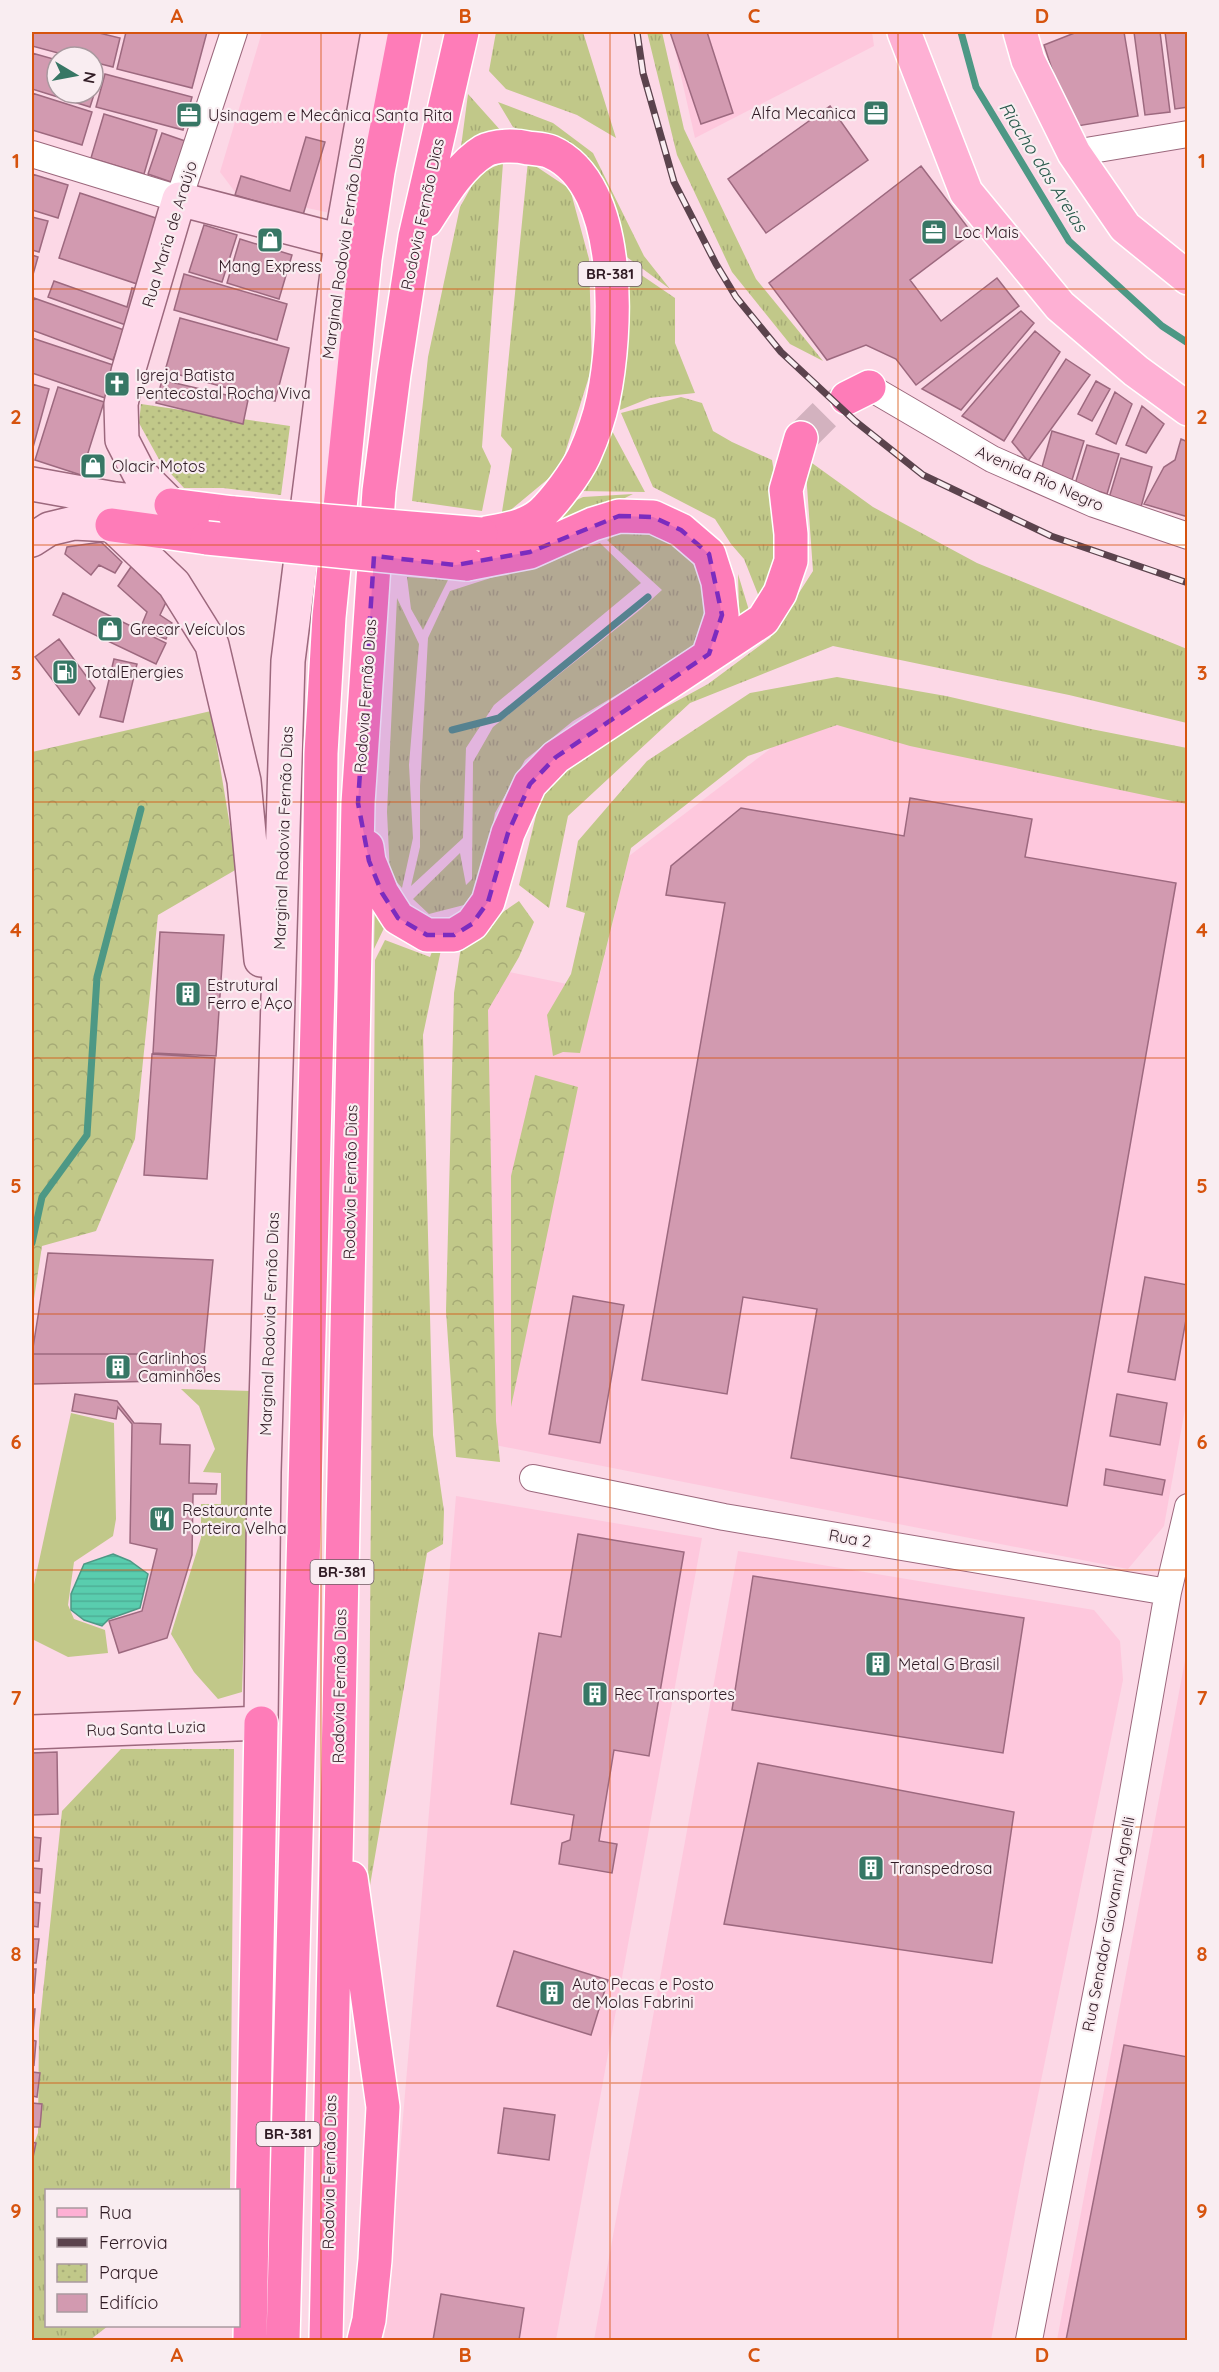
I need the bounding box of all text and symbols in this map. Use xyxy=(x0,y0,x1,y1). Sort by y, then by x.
text: A xyxy=(171,3,184,28)
text: B xyxy=(458,3,472,28)
text: C xyxy=(748,3,761,28)
text: D xyxy=(1035,3,1049,28)
north arrow xyxy=(45,45,105,105)
text: N xyxy=(79,70,101,85)
office icon: Alfa Mecanica xyxy=(861,98,891,128)
water label: Riacho das Areias xyxy=(994,98,1093,237)
office icon: Usinagem e Mecânica Santa Rita xyxy=(174,100,204,130)
place label: Alfa Mecanica xyxy=(751,103,856,123)
place label: Usinagem e Mecânica Santa Rita xyxy=(208,105,452,125)
street label: Marginal Rodovia Fernão Dias xyxy=(318,136,368,360)
street label: Rodovia Fernão Dias xyxy=(396,136,448,292)
text: 1 xyxy=(12,148,20,173)
text: 1 xyxy=(1198,148,1206,173)
street label: Rua Maria de Araújo xyxy=(137,158,201,310)
office icon: Loc Mais xyxy=(919,217,949,247)
place label: Loc Mais xyxy=(954,222,1019,242)
shop icon: Mang Express xyxy=(255,225,285,255)
place label: Mang Express xyxy=(219,256,321,276)
road number: BR-381 xyxy=(578,262,642,286)
place label: Igreja Batista Pentecostal Rocha Viva xyxy=(136,365,311,403)
church icon: Igreja Batista Pentecostal Rocha Viva xyxy=(102,369,132,399)
text: 2 xyxy=(10,404,22,429)
text: 2 xyxy=(1196,404,1208,429)
street label: Avenida Rio Negro xyxy=(973,441,1107,515)
shop icon: Olacir Motos xyxy=(78,451,108,481)
place label: Olacir Motos xyxy=(112,456,205,476)
shop icon: Grecar Veículos xyxy=(95,614,125,644)
street label: Rodovia Fernão Dias xyxy=(350,618,380,774)
place label: Grecar Veículos xyxy=(130,619,245,639)
fuel station icon: TotalEnergies xyxy=(50,657,80,687)
text: 3 xyxy=(11,660,21,685)
text: 3 xyxy=(1197,660,1207,685)
place label: TotalEnergies xyxy=(84,662,183,682)
street label: Marginal Rodovia Fernão Dias xyxy=(269,726,297,950)
text: 4 xyxy=(10,917,22,942)
text: 4 xyxy=(1196,917,1208,942)
place label: Estrutural Ferro e Aço xyxy=(207,975,293,1013)
building icon: Estrutural Ferro e Aço xyxy=(173,979,203,1009)
street label: Rodovia Fernão Dias xyxy=(339,1105,361,1259)
text: 5 xyxy=(10,1173,22,1198)
text: 5 xyxy=(1196,1173,1208,1198)
street label: Marginal Rodovia Fernão Dias xyxy=(255,1212,283,1436)
place label: Carlinhos Caminhões xyxy=(138,1348,221,1386)
building icon: Carlinhos Caminhões xyxy=(103,1352,133,1382)
text: 6 xyxy=(10,1429,22,1454)
text: 6 xyxy=(1196,1429,1208,1454)
place label: Restaurante Porteira Velha xyxy=(182,1500,287,1538)
restaurant icon: Restaurante Porteira Velha xyxy=(147,1504,177,1534)
street label: Rua 2 xyxy=(827,1524,873,1552)
road number: BR-381 xyxy=(310,1560,374,1584)
street label: Rodovia Fernão Dias xyxy=(328,1609,350,1763)
building icon: Metal G Brasil xyxy=(863,1649,893,1679)
place label: Metal G Brasil xyxy=(898,1654,1000,1674)
building icon: Rec Transportes xyxy=(580,1679,610,1709)
place label: Rec Transportes xyxy=(614,1684,735,1704)
text: 7 xyxy=(11,1685,22,1710)
text: 7 xyxy=(1197,1685,1208,1710)
street label: Rua Santa Luzia xyxy=(86,1716,206,1740)
street label: Rua Senador Giovanni Agnelli xyxy=(1077,1815,1139,2033)
building icon: Transpedrosa xyxy=(856,1853,886,1883)
place label: Transpedrosa xyxy=(890,1858,992,1878)
text: 8 xyxy=(11,1941,22,1966)
text: 8 xyxy=(1197,1941,1208,1966)
place label: Auto Pecas e Posto de Molas Fabrini xyxy=(572,1974,714,2012)
building icon: Auto Pecas e Posto de Molas Fabrini xyxy=(537,1978,567,2008)
street label: Rodovia Fernão Dias xyxy=(318,2095,340,2249)
road number: BR-381 xyxy=(256,2122,320,2146)
legend xyxy=(45,2189,240,2327)
text: 9 xyxy=(10,2198,22,2223)
text: 9 xyxy=(1196,2198,1208,2223)
text: Rua xyxy=(99,2201,132,2224)
text: Ferrovia xyxy=(99,2231,168,2254)
text: Parque xyxy=(99,2261,158,2284)
text: Edifício xyxy=(99,2291,158,2314)
text: A xyxy=(171,2342,184,2367)
text: B xyxy=(458,2342,472,2367)
text: C xyxy=(748,2342,761,2367)
text: D xyxy=(1035,2342,1049,2367)

